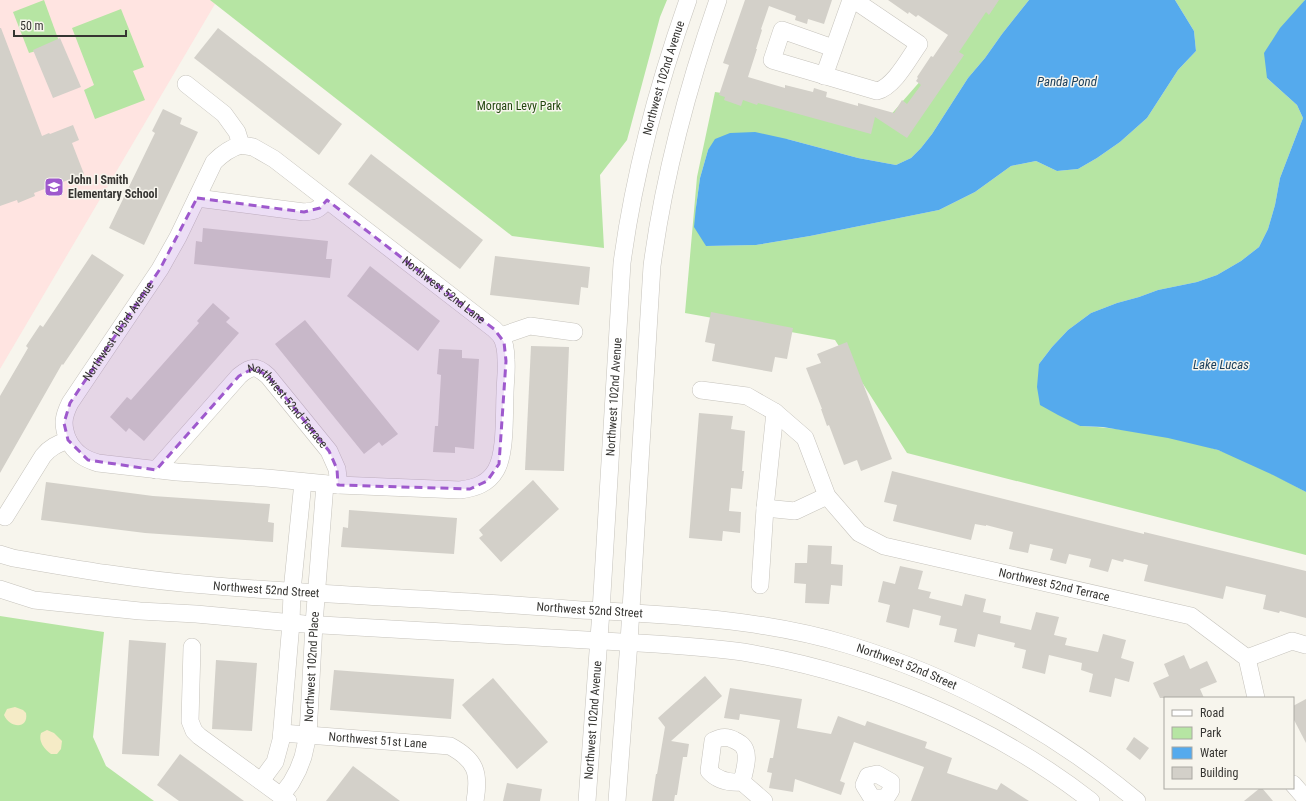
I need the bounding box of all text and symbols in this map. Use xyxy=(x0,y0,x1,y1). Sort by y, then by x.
scale bar xyxy=(14,12,126,38)
street label: Northwest 102nd Avenue xyxy=(640,18,687,137)
text: 50 m xyxy=(20,19,44,33)
water label: Panda Pond xyxy=(1037,74,1098,89)
park label: Morgan Levy Park xyxy=(477,99,562,113)
place label: John I Smith Elementary School xyxy=(68,173,158,201)
school or university icon: John I Smith Elementary School xyxy=(43,176,65,198)
street label: Northwest 52nd Lane xyxy=(399,254,488,327)
street label: Northwest 103rd Avenue xyxy=(80,279,157,384)
street label: Northwest 102nd Avenue xyxy=(603,337,625,457)
water label: Lake Lucas xyxy=(1193,357,1249,372)
street label: Northwest 52nd Terrace xyxy=(246,361,331,451)
street label: Northwest 52nd Terrace xyxy=(997,565,1111,604)
street label: Northwest 52nd Street xyxy=(213,579,320,600)
street label: Northwest 52nd Street xyxy=(536,599,644,621)
street label: Northwest 102nd Place xyxy=(302,611,322,722)
street label: Northwest 52nd Street xyxy=(855,641,960,693)
street label: Northwest 102nd Avenue xyxy=(582,660,604,780)
legend xyxy=(1164,697,1294,789)
text: Road xyxy=(1200,706,1224,720)
text: Park xyxy=(1200,726,1222,740)
street label: Northwest 51st Lane xyxy=(328,730,428,751)
text: Water xyxy=(1200,746,1228,760)
text: Building xyxy=(1200,766,1238,780)

